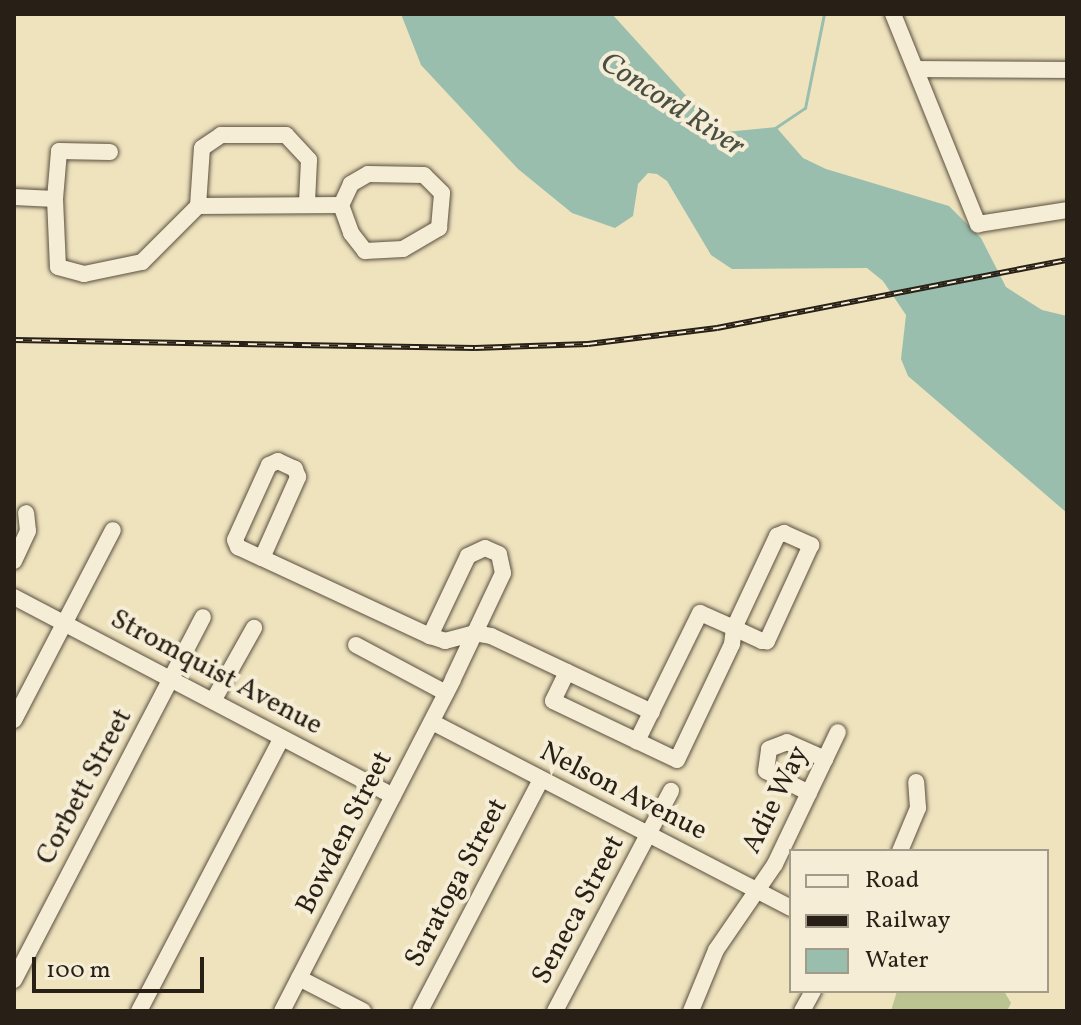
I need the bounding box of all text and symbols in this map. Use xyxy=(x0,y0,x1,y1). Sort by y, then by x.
water label: Concord River xyxy=(593,45,751,165)
street label: Stromquist Avenue xyxy=(104,603,328,743)
street label: Corbett Street xyxy=(30,703,140,871)
street label: Nelson Avenue xyxy=(534,735,712,849)
street label: Adie Way xyxy=(735,740,817,860)
street label: Bowden Street xyxy=(290,746,400,920)
street label: Saratoga Street xyxy=(398,793,516,973)
street label: Seneca Street xyxy=(526,830,632,990)
legend xyxy=(789,849,1049,993)
text: Road xyxy=(865,864,919,898)
text: Railway xyxy=(865,904,951,938)
scale bar xyxy=(36,941,208,991)
text: Water xyxy=(865,944,929,978)
text: 100 m xyxy=(46,954,111,988)

